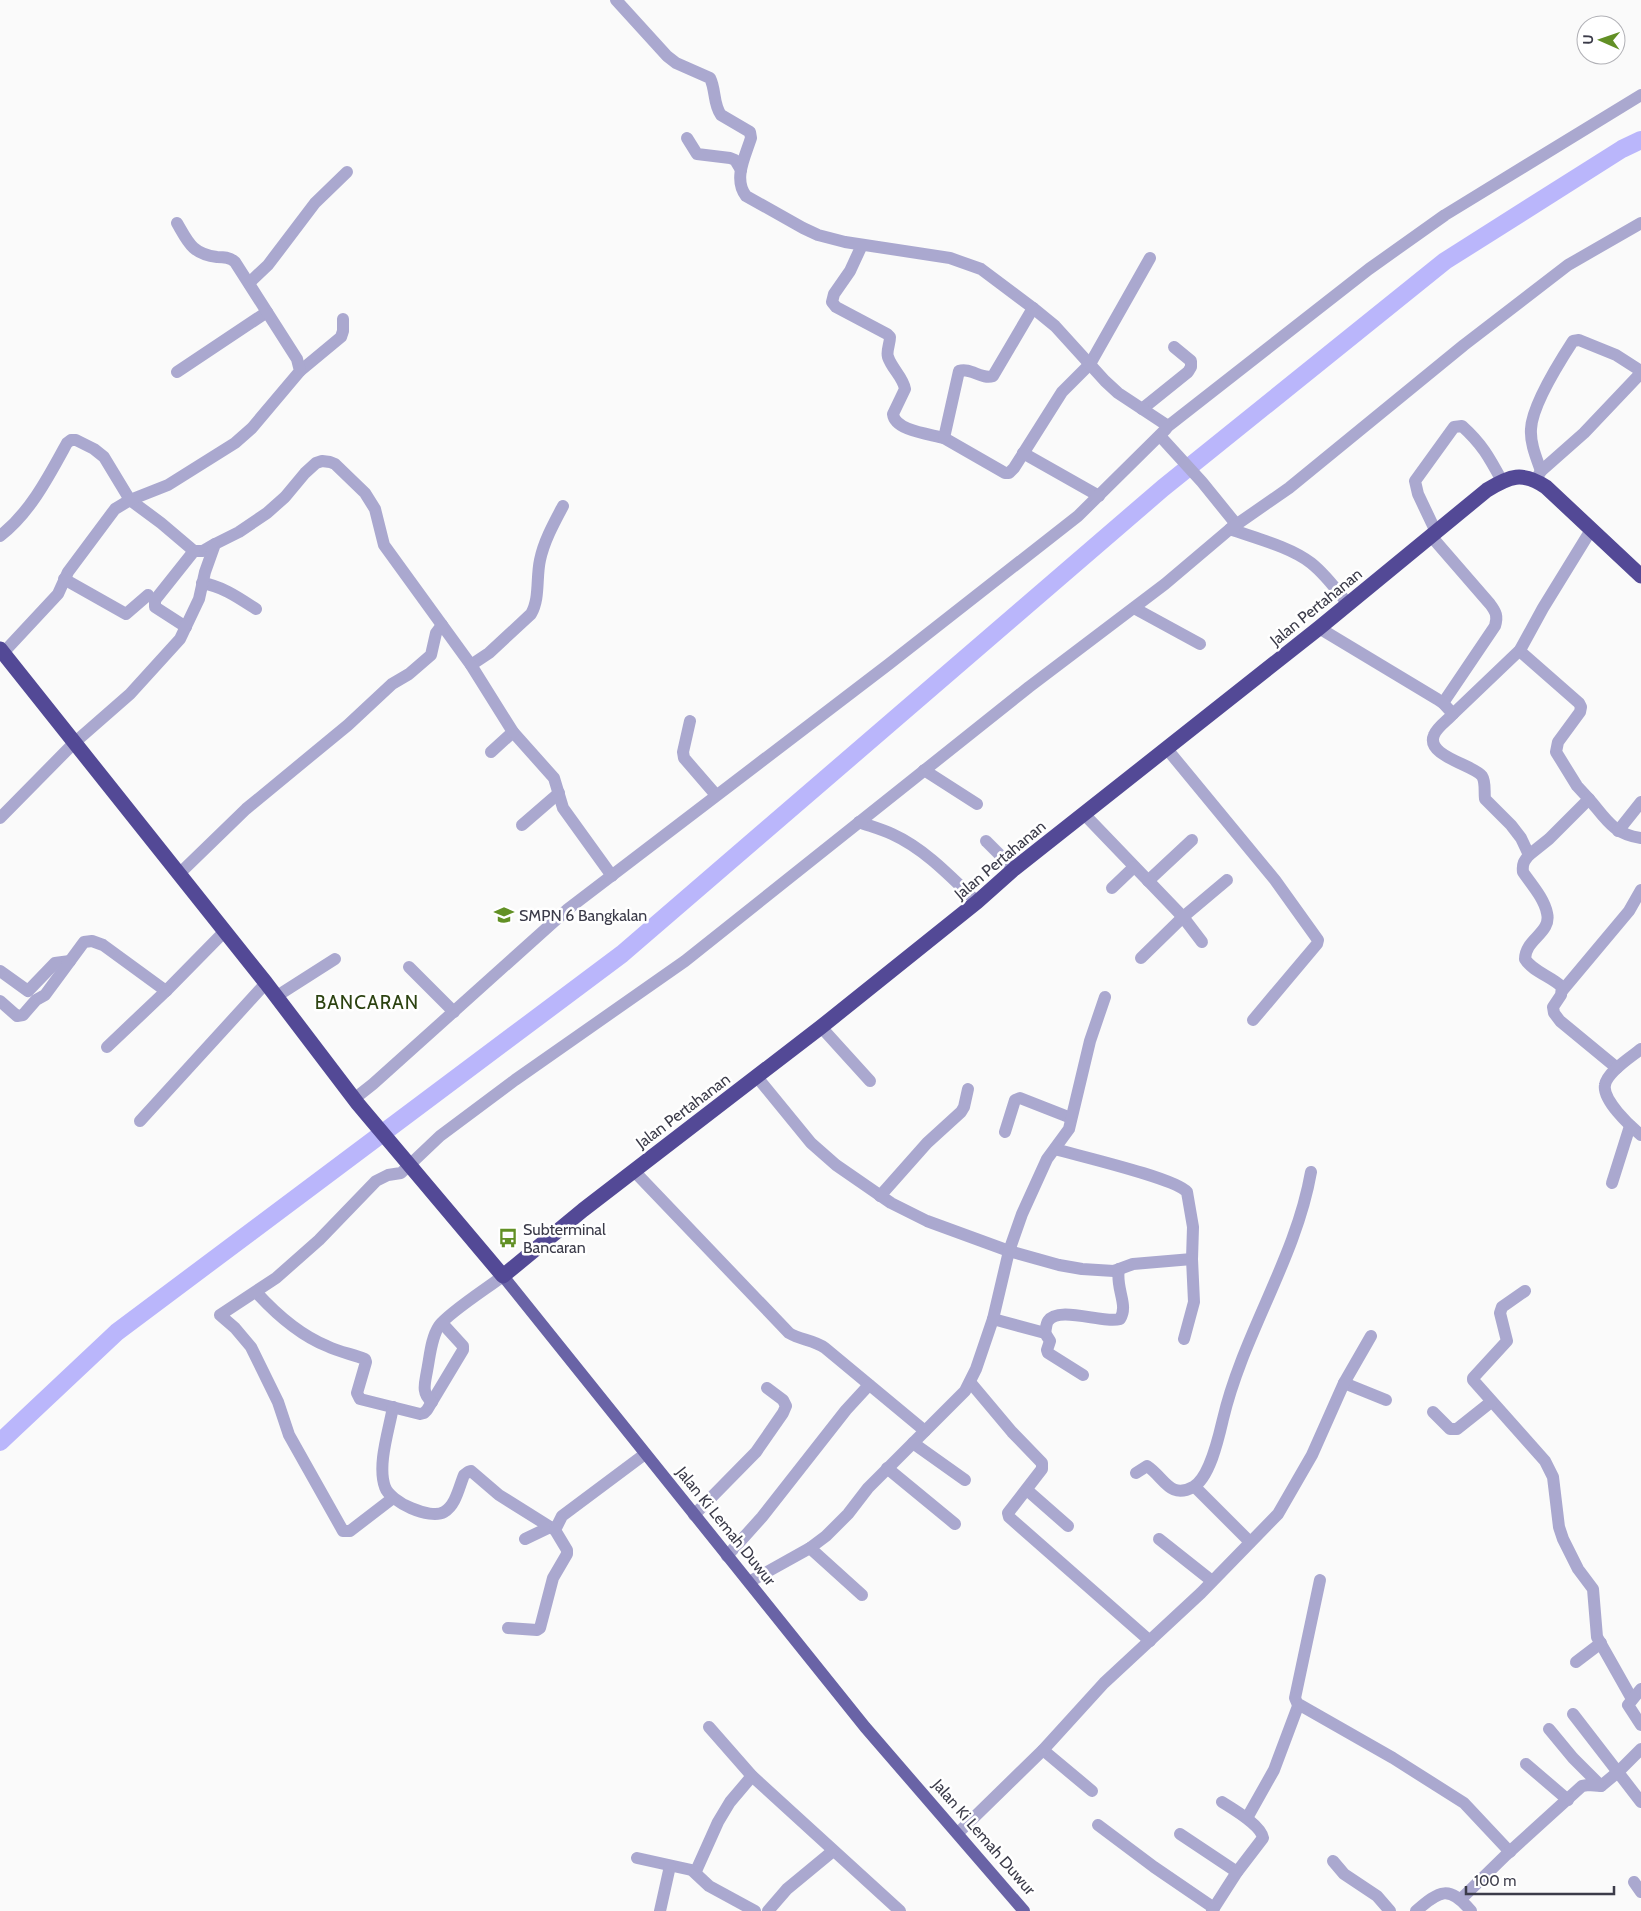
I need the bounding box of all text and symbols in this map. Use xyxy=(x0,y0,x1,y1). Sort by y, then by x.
north arrow xyxy=(1576,15,1626,65)
text: U xyxy=(1579,34,1597,45)
street label: Jalan Pertahanan xyxy=(1265,564,1366,651)
street label: Jalan Pertahanan xyxy=(950,816,1049,904)
school or university icon: SMPN 6 Bangkalan xyxy=(493,904,515,926)
place label: SMPN 6 Bangkalan xyxy=(519,906,647,925)
district label: BANCARAN xyxy=(315,991,419,1014)
street label: Jalan Pertahanan xyxy=(631,1069,734,1153)
place label: Subterminal Bancaran xyxy=(523,1220,606,1257)
bus stop icon: Subterminal Bancaran xyxy=(497,1227,519,1249)
street label: Jalan Ki Lemah Duwur xyxy=(672,1462,780,1590)
street label: Jalan Ki Lemah Duwur xyxy=(928,1775,1040,1899)
scale bar xyxy=(1466,1864,1614,1896)
text: 100 m xyxy=(1474,1872,1516,1890)

